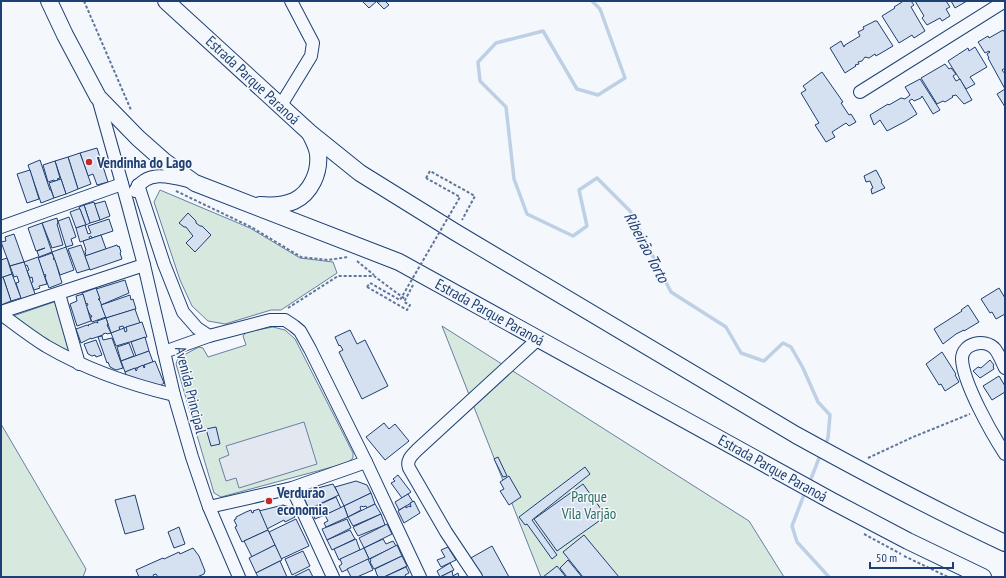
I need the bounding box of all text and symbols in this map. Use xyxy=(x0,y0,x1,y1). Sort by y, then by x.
street label: Estrada Parque Paranoá xyxy=(202,32,304,128)
place label: Vendinha do Lago xyxy=(96,153,192,172)
marker: Vendinha do Lago xyxy=(84,157,94,167)
water label: Ribeirão Torto xyxy=(620,208,674,287)
street label: Estrada Parque Paranoá xyxy=(432,274,548,350)
street label: Avenida Principal xyxy=(171,344,211,436)
street label: Estrada Parque Paranoá xyxy=(715,430,831,506)
place label: Verdurão economia xyxy=(276,483,328,519)
park label: Parque Vila Varjão xyxy=(561,487,616,523)
marker: Verdurão economia xyxy=(264,496,274,506)
scale bar xyxy=(870,544,953,570)
text: 50 m xyxy=(876,550,897,565)

